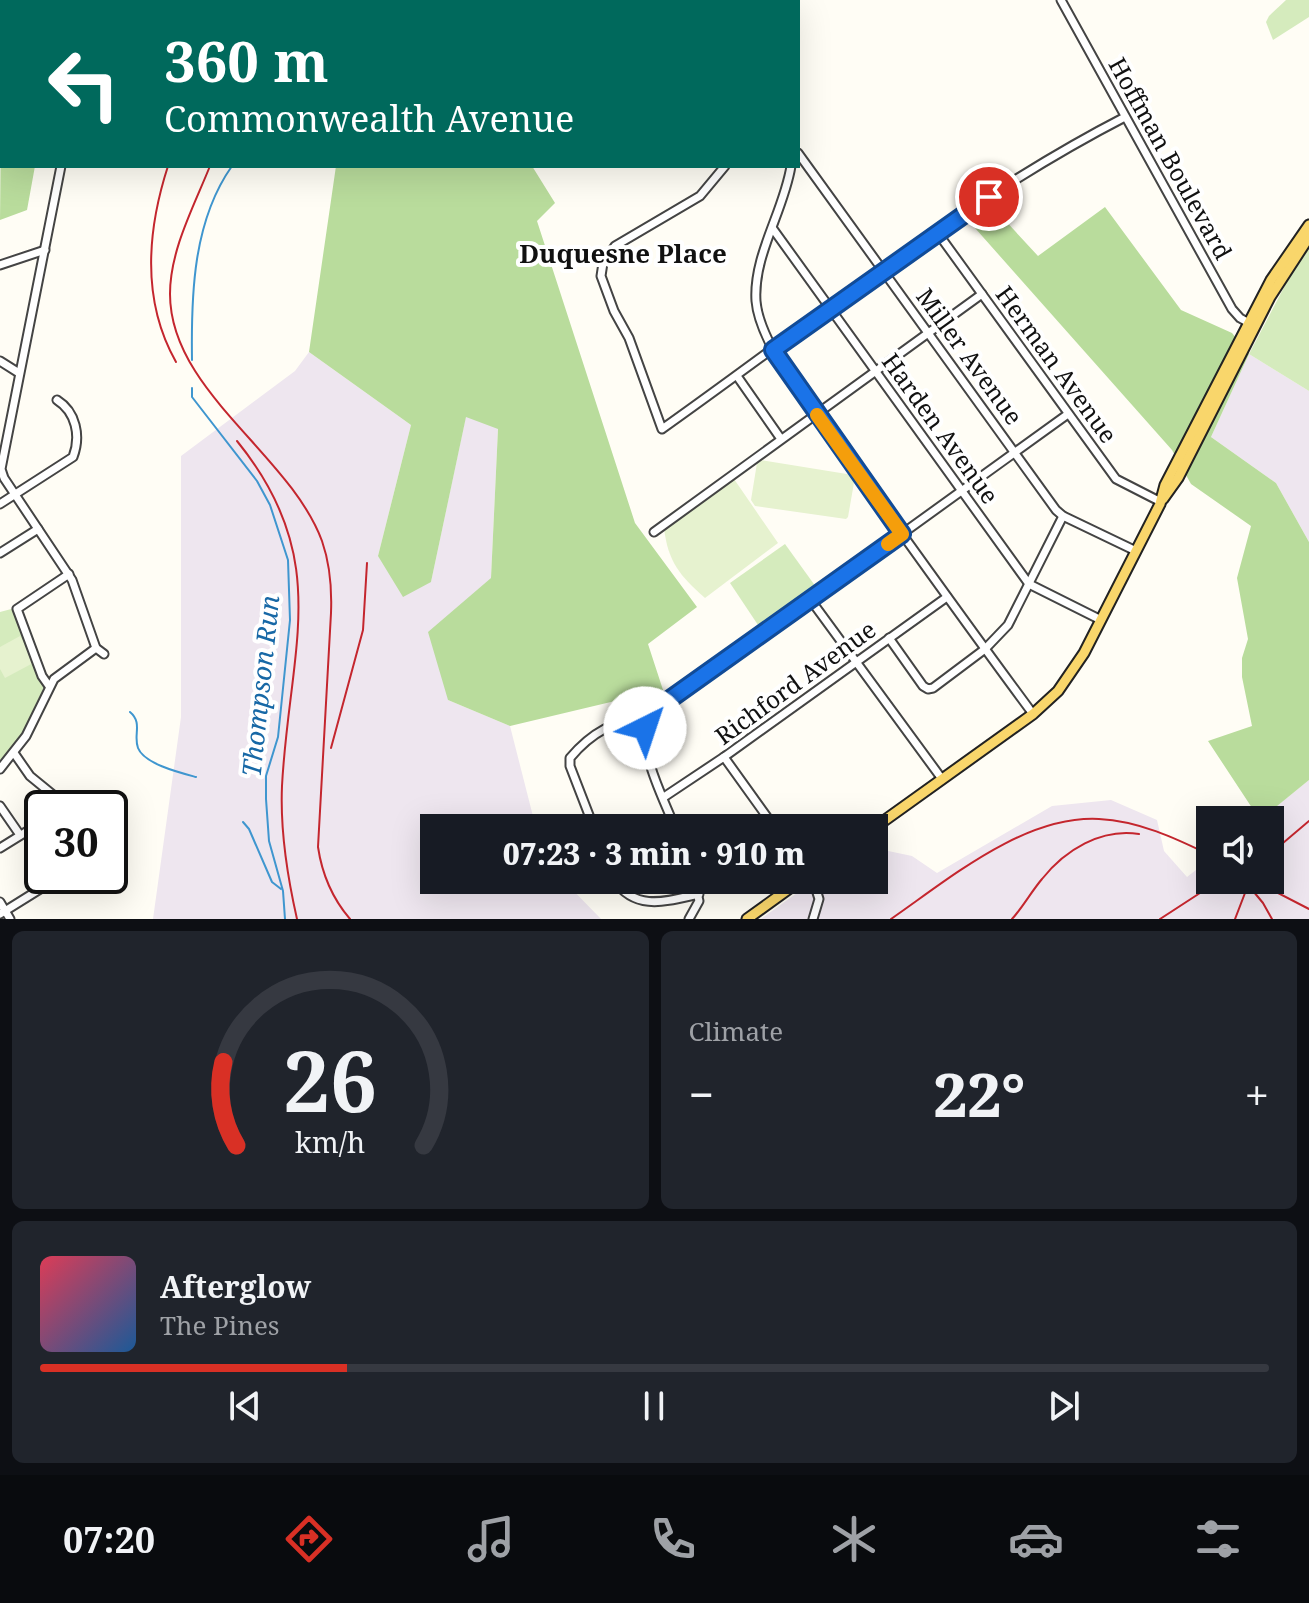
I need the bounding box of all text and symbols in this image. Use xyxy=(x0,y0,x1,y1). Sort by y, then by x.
text: 360 m xyxy=(164,22,329,98)
icon: left xyxy=(32,32,136,136)
street label: Hoffman Boulevard xyxy=(1102,51,1240,265)
text: Commonwealth Avenue xyxy=(164,94,574,143)
pin xyxy=(955,163,1023,231)
icon: arrive xyxy=(967,175,1011,219)
district label: Duquesne Place xyxy=(519,235,727,271)
street label: Herman Avenue xyxy=(989,279,1125,449)
street label: Miller Avenue xyxy=(909,281,1031,431)
street label: Harden Avenue xyxy=(875,346,1007,510)
water label: Thompson Run xyxy=(233,593,287,779)
street label: Richford Avenue xyxy=(708,612,882,752)
position arrow xyxy=(603,686,687,770)
speed limit sign: 30 xyxy=(24,790,128,894)
map controls xyxy=(1196,806,1284,894)
button: sound xyxy=(1196,806,1284,894)
text: 07:23 · 3 min · 910 m xyxy=(503,833,805,874)
text: Climate xyxy=(689,1013,783,1049)
text: 26 xyxy=(283,1023,377,1136)
text: 22° xyxy=(933,1053,1025,1135)
text: − xyxy=(689,1064,714,1124)
text: + xyxy=(1244,1064,1269,1124)
text: km/h xyxy=(295,1122,365,1161)
text: Afterglow xyxy=(160,1266,311,1307)
text: The Pines xyxy=(160,1307,280,1343)
icon: previous xyxy=(223,1384,267,1428)
icon: pause xyxy=(632,1384,676,1428)
icon: next xyxy=(1042,1384,1086,1428)
icon: directions xyxy=(281,1511,337,1567)
icon: music xyxy=(463,1511,519,1567)
icon: phone xyxy=(645,1511,701,1567)
icon: climate xyxy=(826,1511,882,1567)
icon: car xyxy=(1008,1511,1064,1567)
icon: filters xyxy=(1190,1511,1246,1567)
text: 07:20 xyxy=(63,1515,155,1564)

